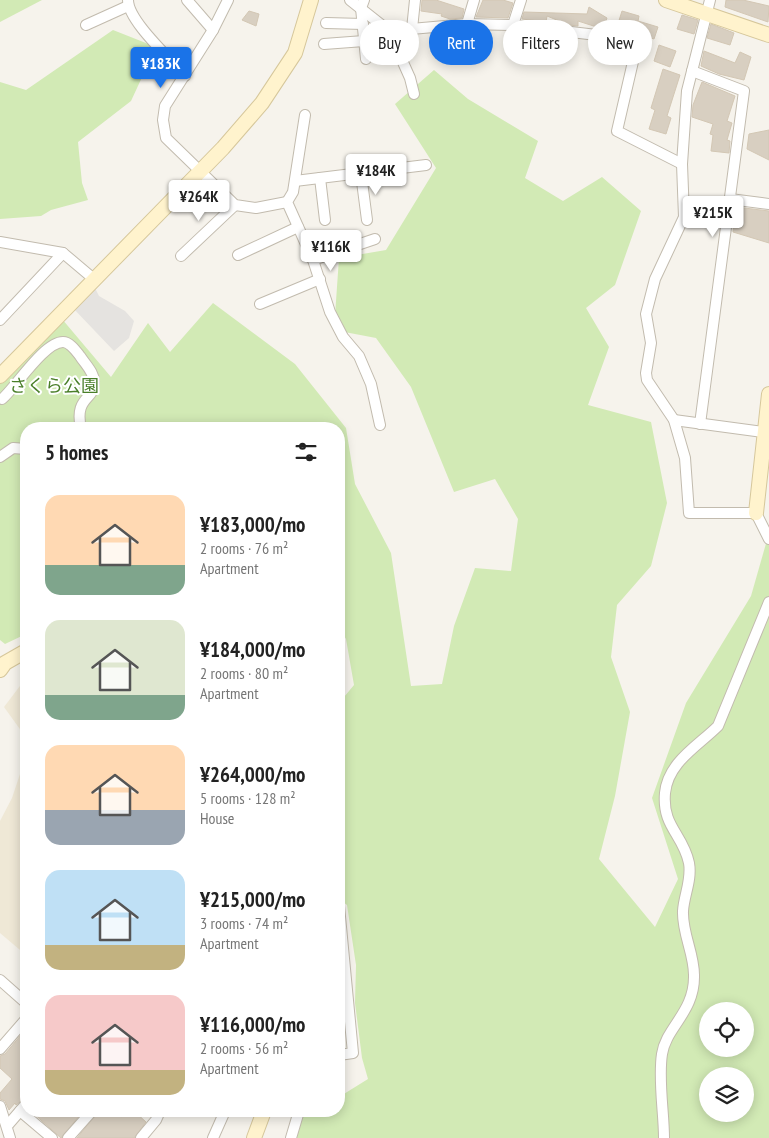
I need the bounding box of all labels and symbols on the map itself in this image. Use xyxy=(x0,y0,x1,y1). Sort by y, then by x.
pin: ¥183K xyxy=(126,46,196,89)
pin: ¥184K xyxy=(341,154,411,196)
pin: ¥264K xyxy=(164,180,234,222)
pin: ¥215K xyxy=(678,196,748,238)
pin: ¥116K xyxy=(296,230,366,272)
park label: さくら公園 xyxy=(9,374,99,397)

